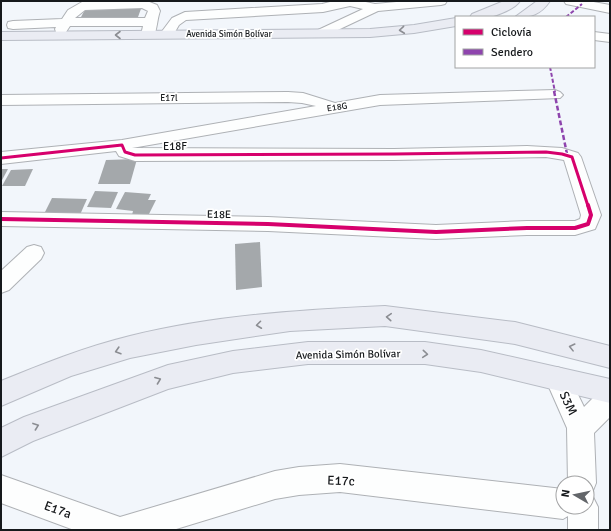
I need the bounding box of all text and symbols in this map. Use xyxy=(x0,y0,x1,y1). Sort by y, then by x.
legend xyxy=(455,16,595,68)
text: Ciclovía xyxy=(491,25,532,40)
one-way arrow xyxy=(399,26,405,35)
street label: Avenida Simón Bolívar xyxy=(186,29,273,40)
one-way arrow xyxy=(115,31,121,39)
text: Sendero xyxy=(491,45,533,60)
street label: E17l xyxy=(160,93,178,104)
street label: E18G xyxy=(326,100,348,115)
street label: E18F xyxy=(163,140,187,153)
street label: E18E xyxy=(207,208,231,221)
one-way arrow xyxy=(386,313,392,322)
one-way arrow xyxy=(256,320,263,329)
one-way arrow xyxy=(569,344,576,352)
one-way arrow xyxy=(115,346,122,355)
street label: Avenida Simón Bolívar xyxy=(296,347,400,362)
one-way arrow xyxy=(422,349,428,358)
one-way arrow xyxy=(154,377,161,385)
street label: S3M xyxy=(556,389,581,418)
one-way arrow xyxy=(33,423,40,431)
street label: E17c xyxy=(327,473,355,489)
north arrow xyxy=(555,475,595,515)
text: N xyxy=(559,489,573,498)
street label: E17a xyxy=(42,498,74,522)

